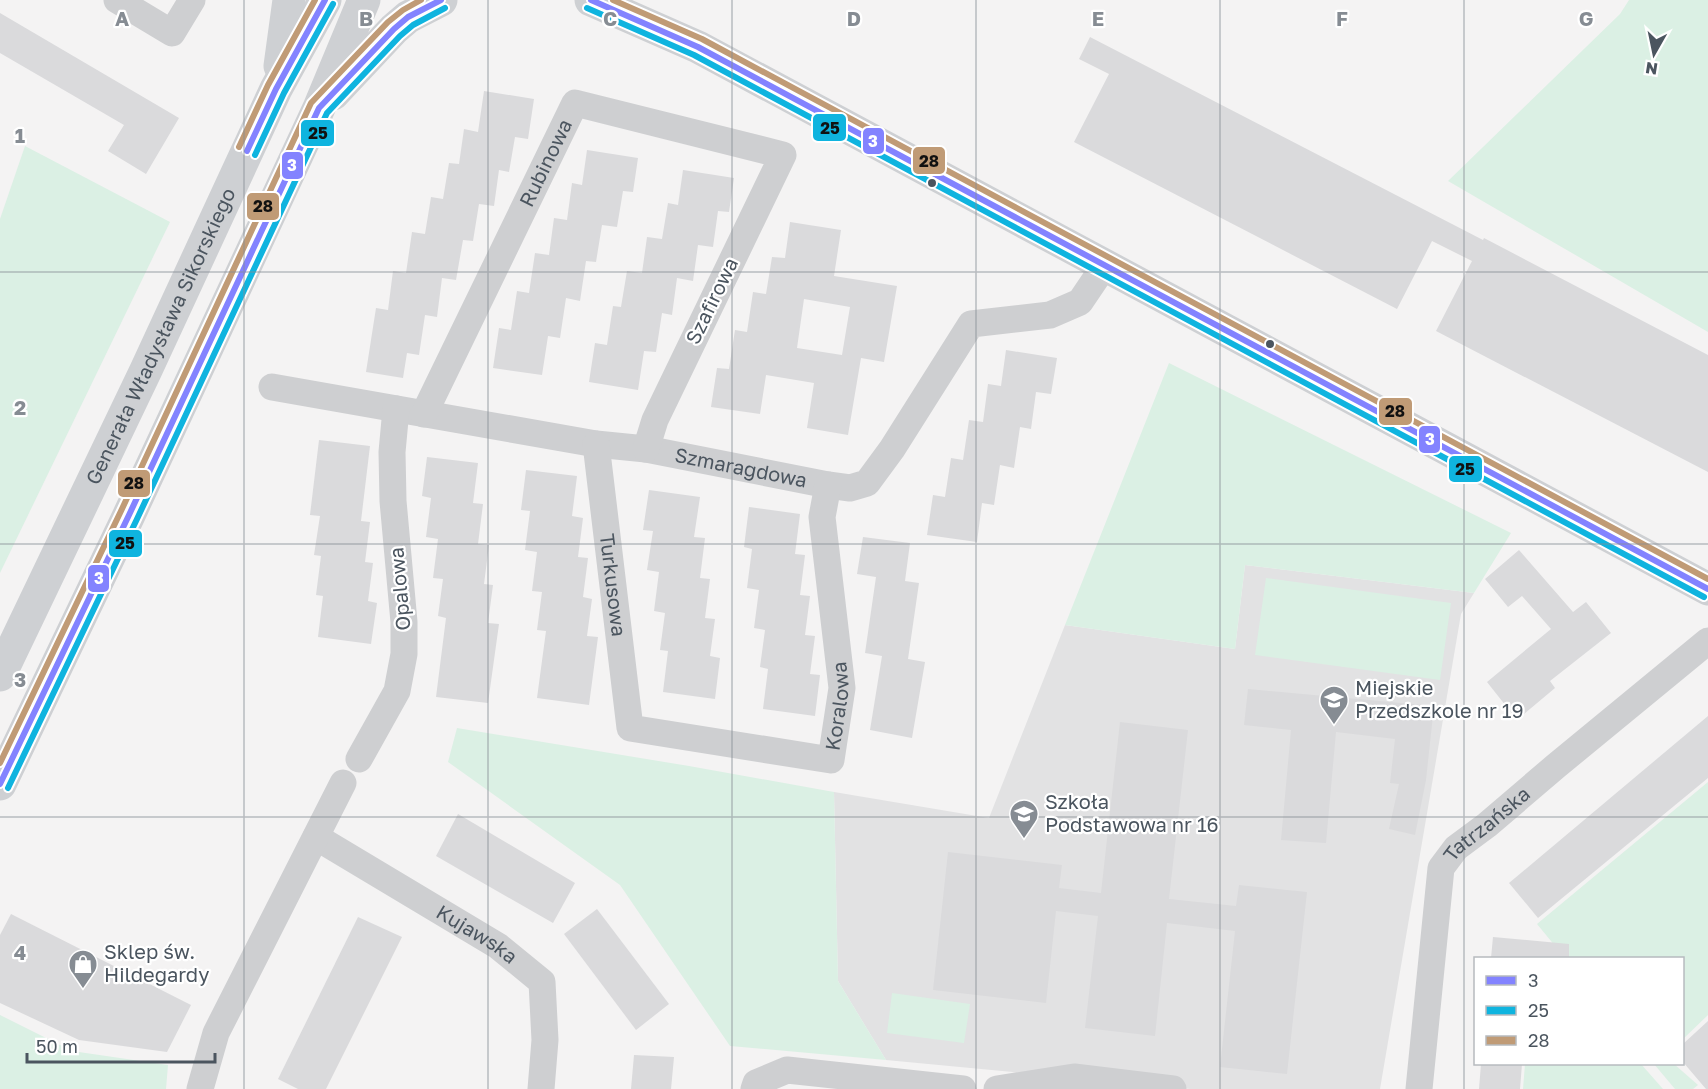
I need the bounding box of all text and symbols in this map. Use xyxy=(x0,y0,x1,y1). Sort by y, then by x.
text: A xyxy=(115,6,129,30)
text: B xyxy=(359,6,373,30)
text: C xyxy=(603,6,617,30)
text: D xyxy=(847,6,861,30)
text: E xyxy=(1092,6,1104,30)
text: F xyxy=(1336,6,1348,30)
text: G xyxy=(1579,6,1593,30)
north arrow xyxy=(1624,24,1684,84)
text: N xyxy=(1644,58,1659,80)
line badge: 25 xyxy=(812,113,847,142)
street label: Rubinowa xyxy=(514,115,576,210)
text: 25 xyxy=(820,118,840,138)
line badge: 25 xyxy=(300,119,335,147)
text: 1 xyxy=(15,123,25,147)
text: 25 xyxy=(308,123,328,143)
line badge: 3 xyxy=(862,127,885,155)
text: 3 xyxy=(868,131,878,151)
line badge: 28 xyxy=(912,146,946,175)
line badge: 3 xyxy=(281,151,304,180)
text: 28 xyxy=(919,151,939,171)
text: 3 xyxy=(287,155,297,175)
unlabelled marker xyxy=(926,177,938,189)
street label: Generała Władysława Sikorskiego xyxy=(80,184,240,488)
line badge: 28 xyxy=(246,192,280,221)
text: 28 xyxy=(253,196,273,216)
street label: Szafirowa xyxy=(680,253,742,348)
unlabelled marker xyxy=(1264,338,1276,350)
text: 2 xyxy=(14,395,26,419)
line badge: 28 xyxy=(1378,397,1413,426)
text: 28 xyxy=(1385,401,1405,421)
line badge: 3 xyxy=(1418,425,1441,454)
text: 3 xyxy=(1425,429,1435,449)
street label: Szmaragdowa xyxy=(673,442,809,492)
line badge: 25 xyxy=(1448,455,1483,483)
text: 25 xyxy=(1455,459,1475,479)
line badge: 28 xyxy=(117,469,151,498)
text: 28 xyxy=(124,473,144,493)
line badge: 25 xyxy=(108,529,143,558)
street label: Turkusowa xyxy=(596,532,632,638)
text: 25 xyxy=(115,533,135,553)
street label: Opalowa xyxy=(383,546,415,632)
line badge: 3 xyxy=(87,564,110,593)
text: 3 xyxy=(94,568,104,588)
street label: Koralowa xyxy=(820,661,853,752)
text: 3 xyxy=(14,667,26,691)
place label: Miejskie Przedszkole nr 19 xyxy=(1355,675,1524,722)
school or university icon: Miejskie Przedszkole nr 19 xyxy=(1318,684,1350,726)
street label: Tatrzańska xyxy=(1438,781,1534,865)
place label: Szkoła Podstawowa nr 16 xyxy=(1045,789,1219,836)
school or university icon: Szkoła Podstawowa nr 16 xyxy=(1008,798,1040,840)
street label: Kujawska xyxy=(432,899,523,968)
place label: Sklep św. Hildegardy xyxy=(104,939,209,986)
text: 4 xyxy=(14,940,26,964)
shop icon: Sklep św. Hildegardy xyxy=(67,948,99,990)
legend xyxy=(1474,957,1684,1065)
text: 3 xyxy=(1528,969,1539,991)
text: 25 xyxy=(1528,999,1549,1021)
scale bar xyxy=(27,1026,214,1064)
text: 28 xyxy=(1528,1029,1549,1051)
text: 50 m xyxy=(36,1035,78,1057)

